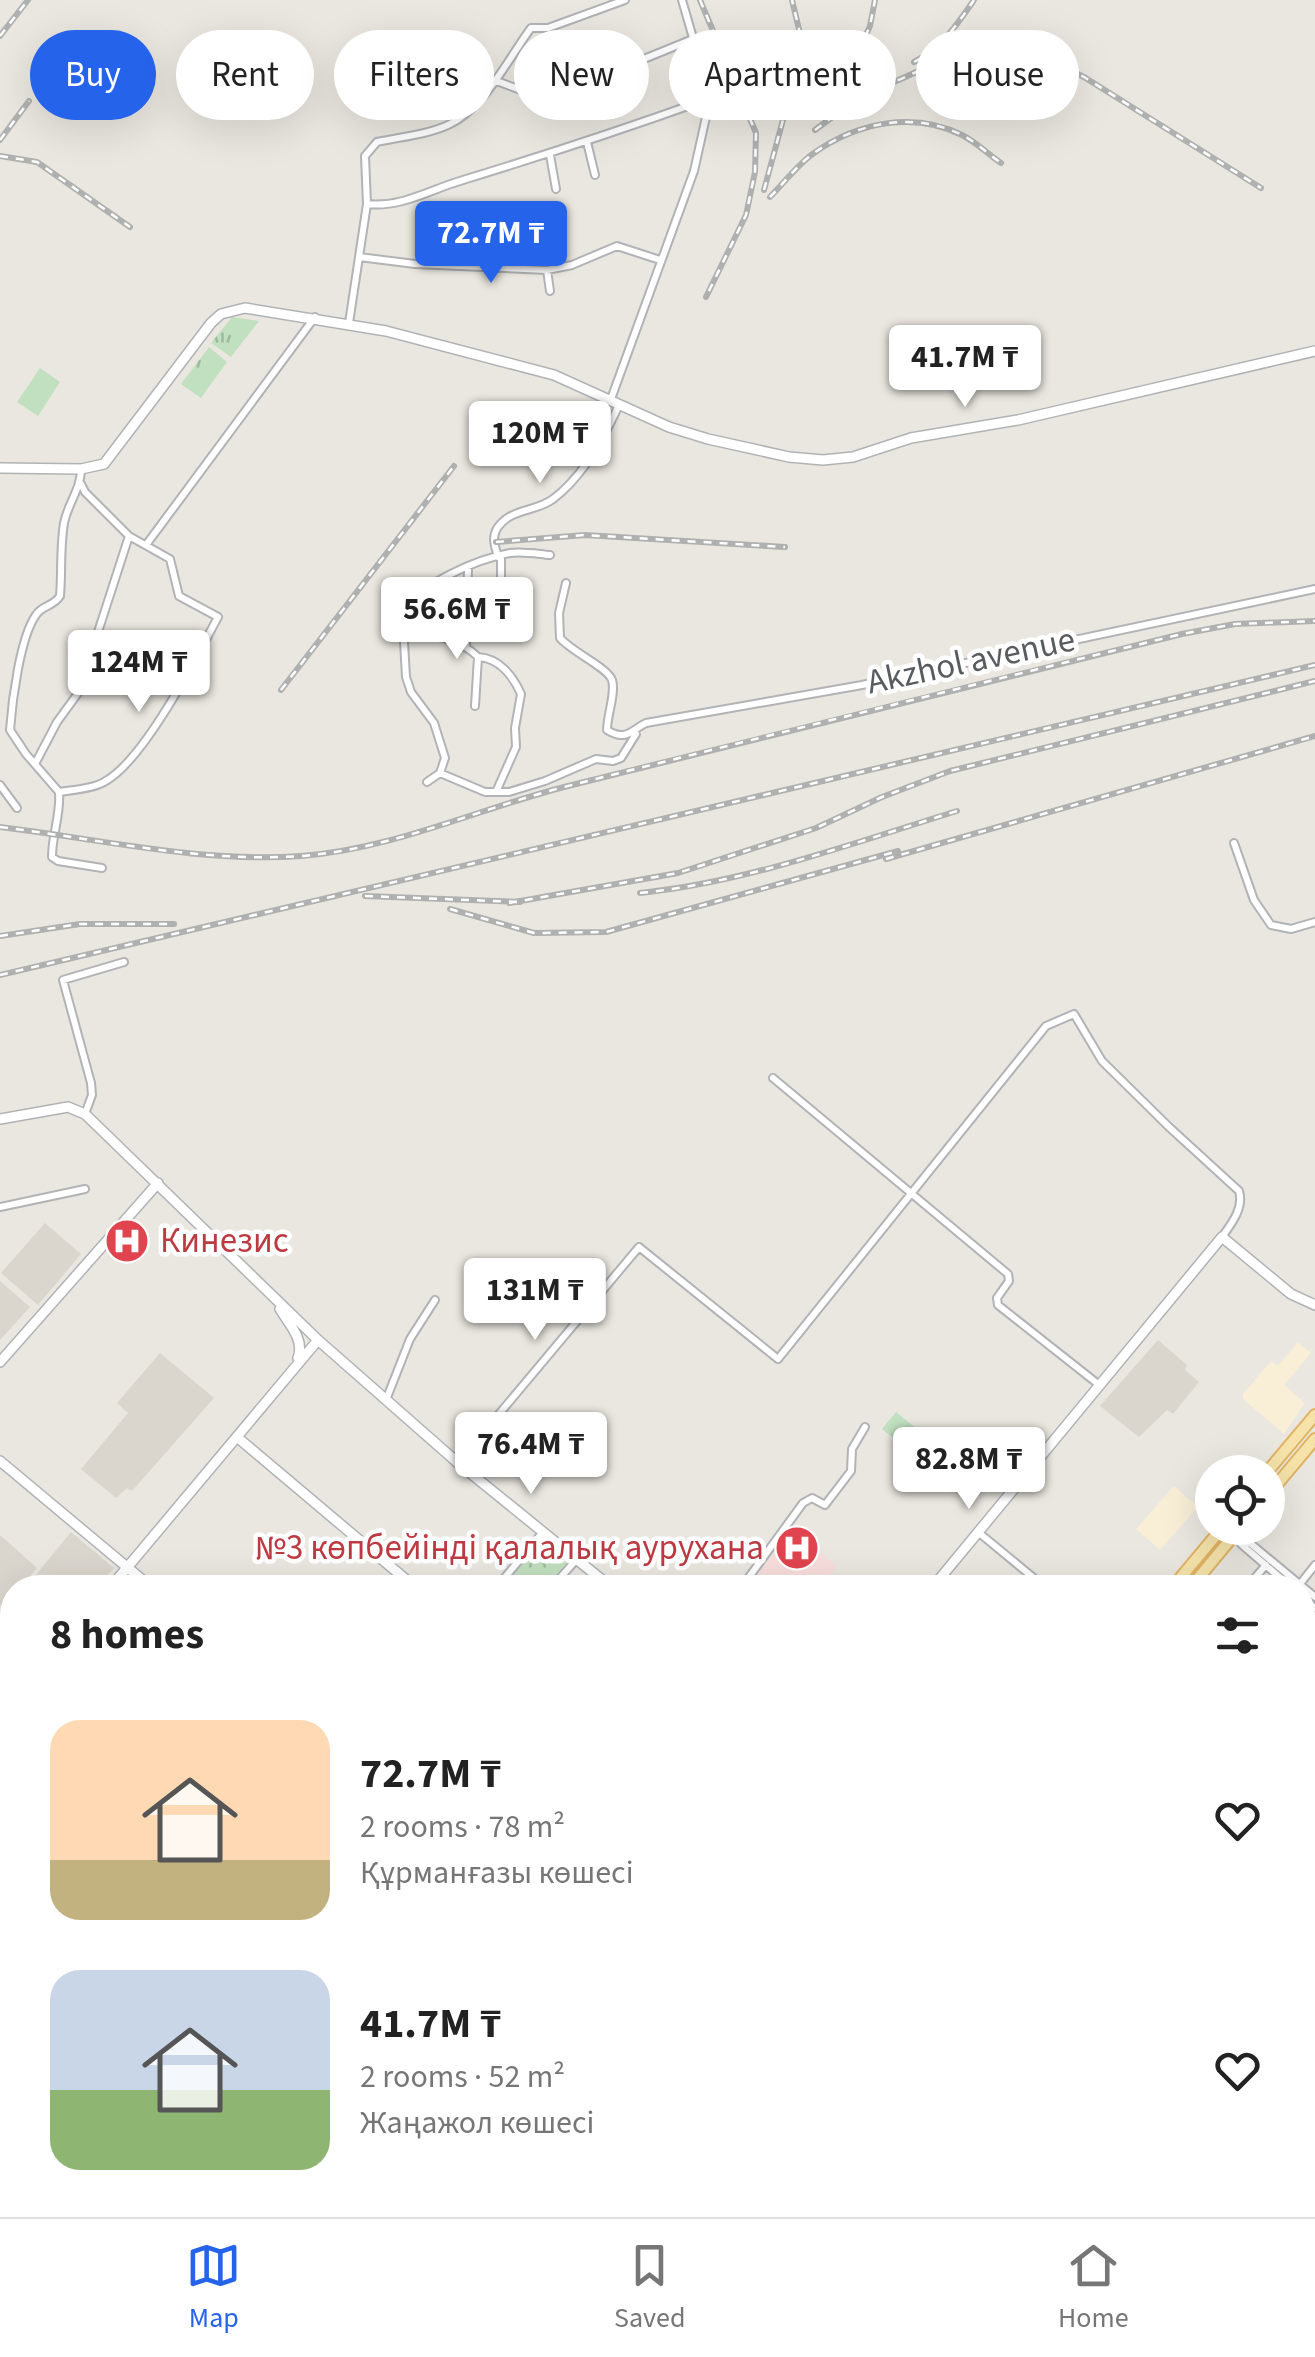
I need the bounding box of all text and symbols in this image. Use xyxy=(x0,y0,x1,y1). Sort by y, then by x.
chip: Buy xyxy=(30,30,156,120)
chip: Rent xyxy=(176,30,314,120)
chip: Filters xyxy=(334,30,494,120)
chip: New xyxy=(514,30,649,120)
chip: Apartment xyxy=(669,30,896,120)
chip: House xyxy=(916,30,1079,120)
pin: 72.7M ₸ xyxy=(399,201,583,286)
text: 72.7M ₸ xyxy=(437,210,545,256)
pin: 41.7M ₸ xyxy=(873,325,1057,410)
text: 41.7M ₸ xyxy=(911,334,1019,380)
pin: 120M ₸ xyxy=(459,401,621,486)
text: 120M ₸ xyxy=(491,410,589,456)
pin: 56.6M ₸ xyxy=(365,577,549,662)
text: 56.6M ₸ xyxy=(403,586,511,632)
street label: Akzhol avenue xyxy=(862,615,1080,707)
pin: 124M ₸ xyxy=(58,630,220,715)
text: 124M ₸ xyxy=(90,639,188,685)
place label: Кинезис xyxy=(160,1216,289,1266)
hospital icon: Кинезис xyxy=(104,1218,150,1264)
pin: 131M ₸ xyxy=(454,1258,616,1343)
text: 131M ₸ xyxy=(486,1267,584,1313)
pin: 76.4M ₸ xyxy=(439,1412,623,1497)
text: 76.4M ₸ xyxy=(477,1421,585,1467)
pin: 82.8M ₸ xyxy=(877,1427,1061,1512)
text: 82.8M ₸ xyxy=(915,1436,1023,1482)
map controls xyxy=(1195,1455,1285,1545)
button: locate xyxy=(1195,1455,1285,1545)
place label: №3 көпбейінді қалалық аурухана xyxy=(255,1523,764,1573)
hospital icon: №3 көпбейінді қалалық аурухана xyxy=(774,1525,820,1571)
text: 8 homes xyxy=(50,1605,204,1665)
icon: filters xyxy=(1210,1608,1265,1663)
text: 72.7M ₸ xyxy=(360,1744,502,1804)
icon: home xyxy=(130,1760,250,1880)
icon: heart xyxy=(1210,1793,1265,1848)
text: 2 rooms · 78 m² xyxy=(360,1804,565,1850)
text: Құрманғазы көшесі xyxy=(360,1850,634,1896)
text: 41.7M ₸ xyxy=(360,1994,502,2054)
icon: home xyxy=(130,2010,250,2130)
icon: heart xyxy=(1210,2043,1265,2098)
text: 2 rooms · 52 m² xyxy=(360,2054,565,2100)
text: Жаңажол көшесі xyxy=(360,2100,594,2146)
tab: Map xyxy=(186,2238,241,2338)
tab: Saved xyxy=(614,2238,685,2338)
tab: Home xyxy=(1058,2238,1129,2338)

